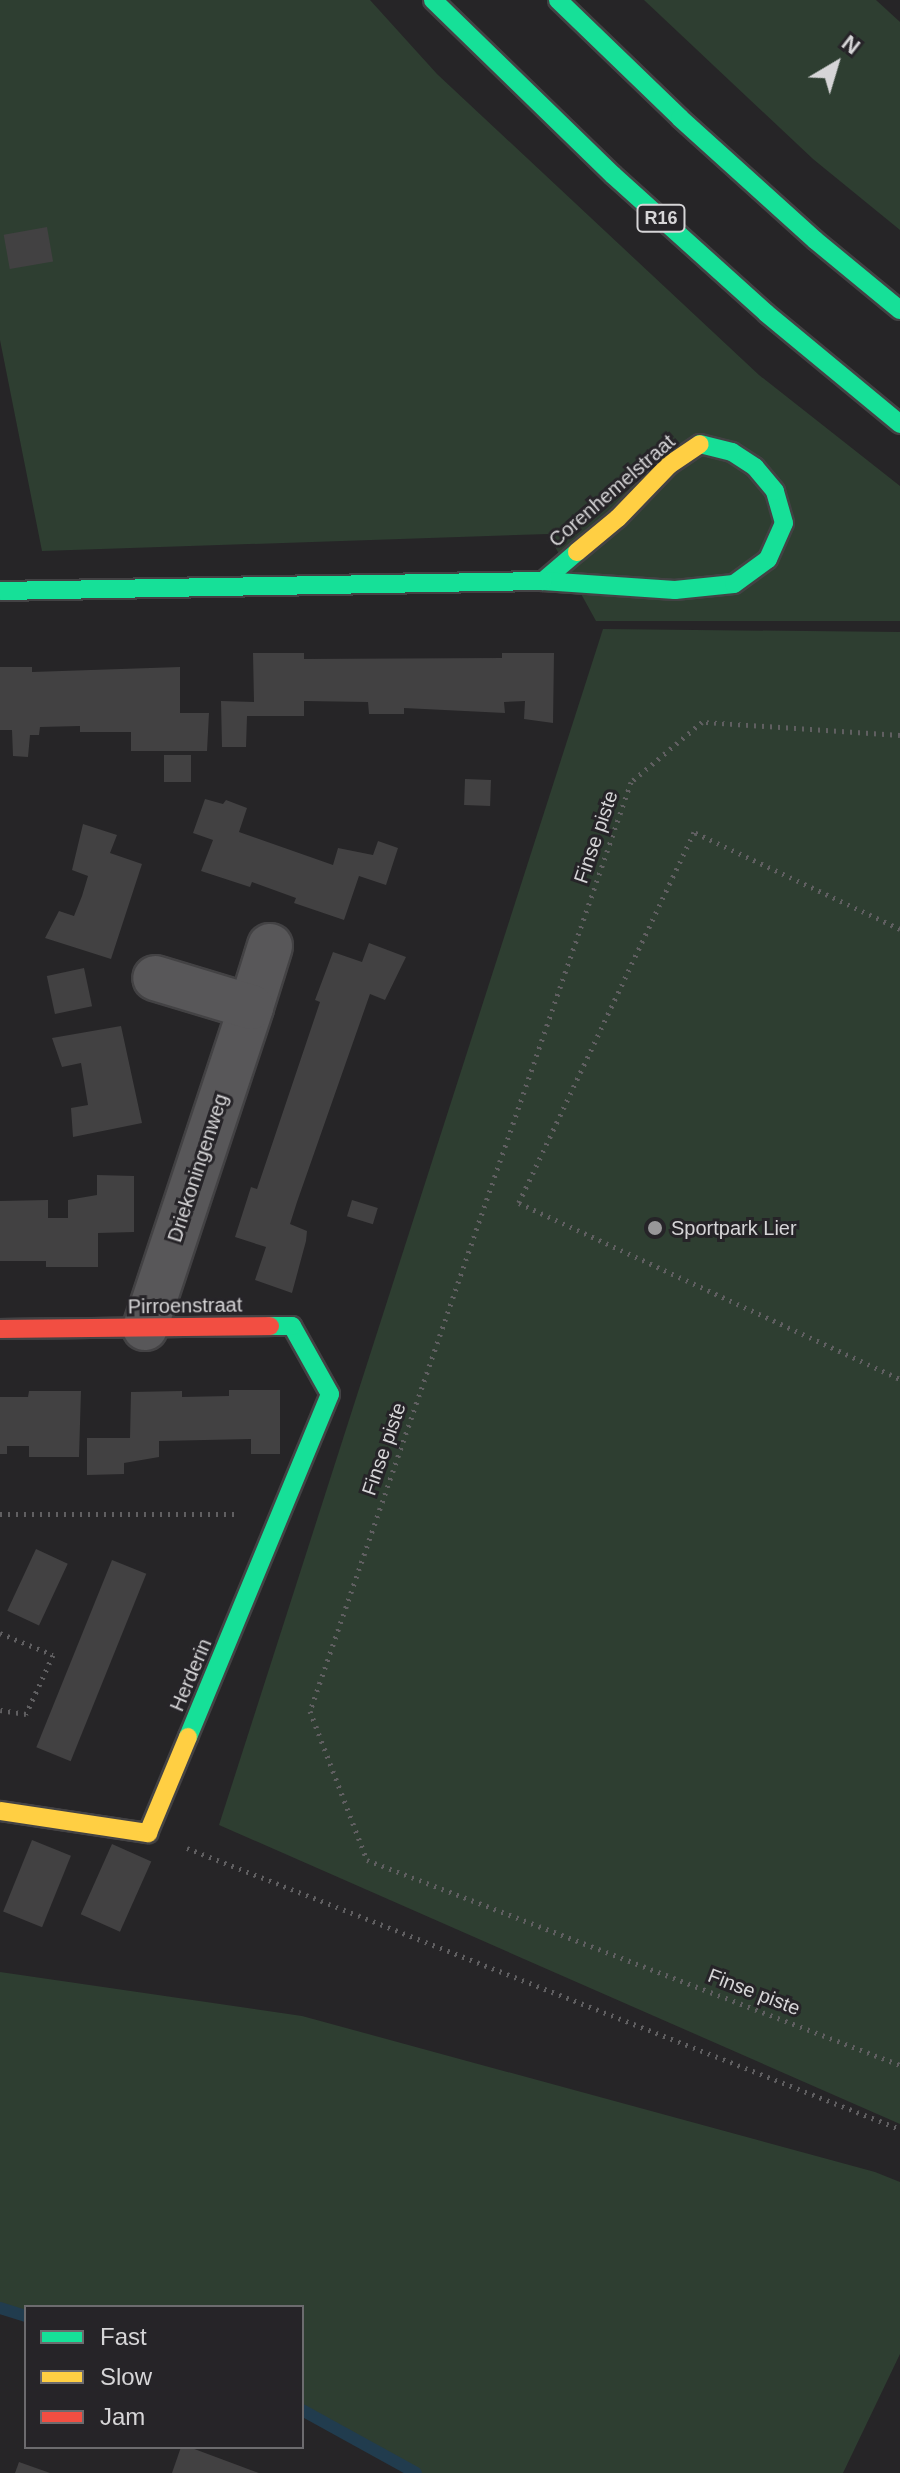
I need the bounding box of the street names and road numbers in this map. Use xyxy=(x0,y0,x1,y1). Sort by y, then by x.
road number: R16 xyxy=(635,204,687,232)
street label: Corenhemelstraat xyxy=(544,430,680,552)
street label: Finse piste xyxy=(569,787,623,887)
street label: Driekoningenweg xyxy=(163,1091,233,1245)
street label: Pirroenstraat xyxy=(128,1293,242,1319)
street label: Finse piste xyxy=(357,1399,411,1499)
street label: Herderin xyxy=(165,1635,217,1715)
street label: Finse piste xyxy=(705,1963,803,2021)

